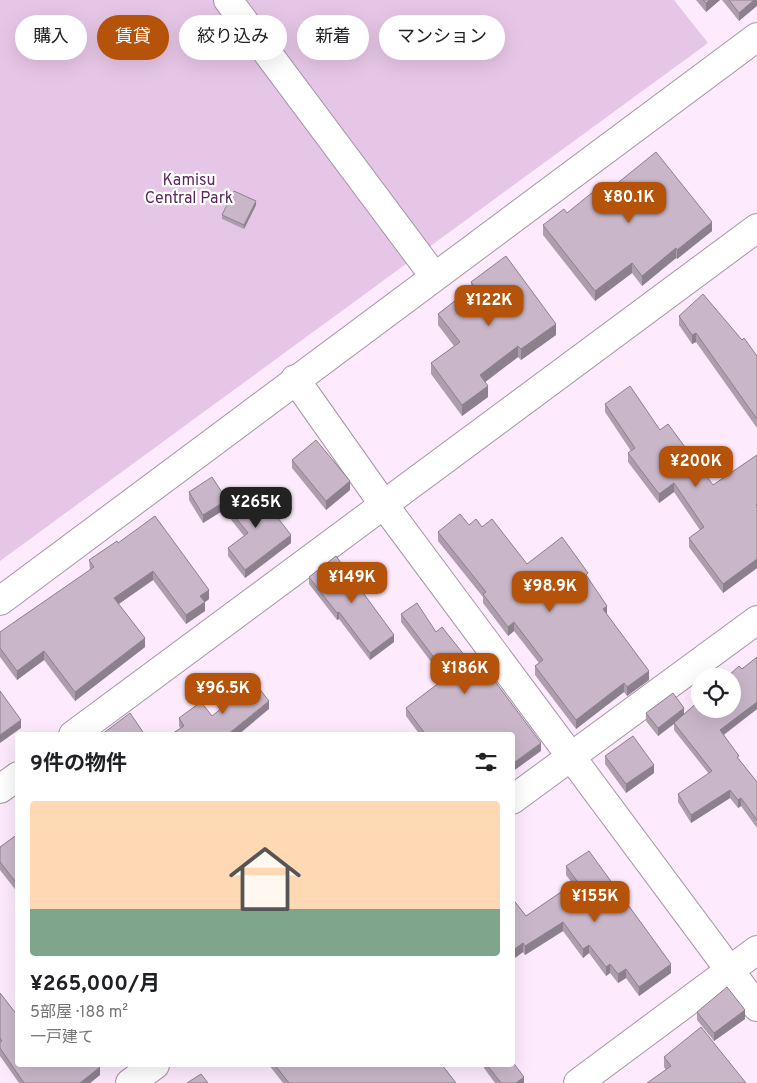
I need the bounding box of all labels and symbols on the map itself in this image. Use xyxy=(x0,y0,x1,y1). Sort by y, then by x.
park label: Kamisu Central Park xyxy=(145,171,233,209)
pin: ¥80.1K xyxy=(588,182,670,224)
pin: ¥122K xyxy=(454,284,524,327)
pin: ¥200K xyxy=(661,446,731,488)
pin: ¥265K xyxy=(221,486,291,529)
pin: ¥149K xyxy=(317,562,387,604)
pin: ¥98.9K xyxy=(509,570,591,613)
pin: ¥186K xyxy=(430,652,500,695)
pin: ¥96.5K xyxy=(182,672,264,715)
pin: ¥155K xyxy=(560,880,630,923)

